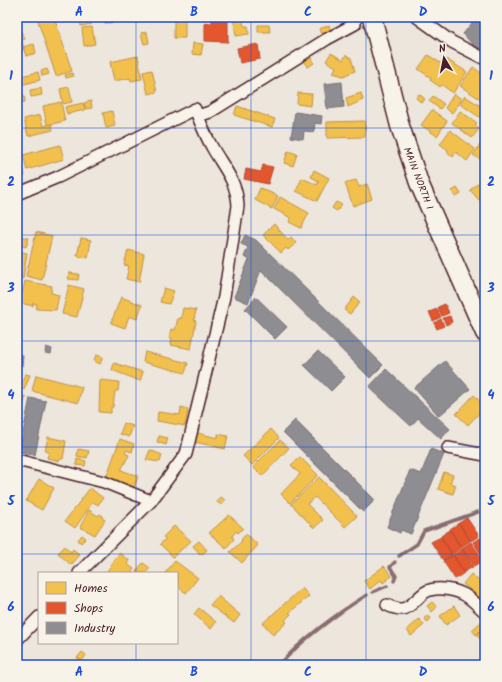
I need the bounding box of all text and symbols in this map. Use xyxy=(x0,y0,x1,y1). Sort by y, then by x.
text: A xyxy=(75,2,83,23)
text: B xyxy=(190,2,198,23)
text: C xyxy=(304,2,312,23)
text: D xyxy=(419,2,428,23)
north arrow xyxy=(424,38,464,78)
text: N xyxy=(437,40,447,59)
text: 1 xyxy=(9,66,13,87)
text: 1 xyxy=(489,66,493,87)
street label: MAIN NORTH 1 xyxy=(399,145,437,212)
text: 2 xyxy=(7,172,15,193)
text: 2 xyxy=(487,172,495,193)
text: 3 xyxy=(6,278,15,299)
text: 3 xyxy=(486,278,495,299)
text: 4 xyxy=(7,385,15,406)
text: 4 xyxy=(487,385,495,406)
text: 5 xyxy=(7,491,16,512)
text: 5 xyxy=(487,491,496,512)
legend xyxy=(38,572,178,644)
text: Homes xyxy=(74,579,108,598)
text: 6 xyxy=(7,597,15,618)
text: 6 xyxy=(487,597,495,618)
text: Shops xyxy=(74,599,103,618)
text: Industry xyxy=(74,619,116,638)
text: A xyxy=(75,662,83,682)
text: B xyxy=(190,662,198,682)
text: C xyxy=(304,662,312,682)
text: D xyxy=(419,662,428,682)

